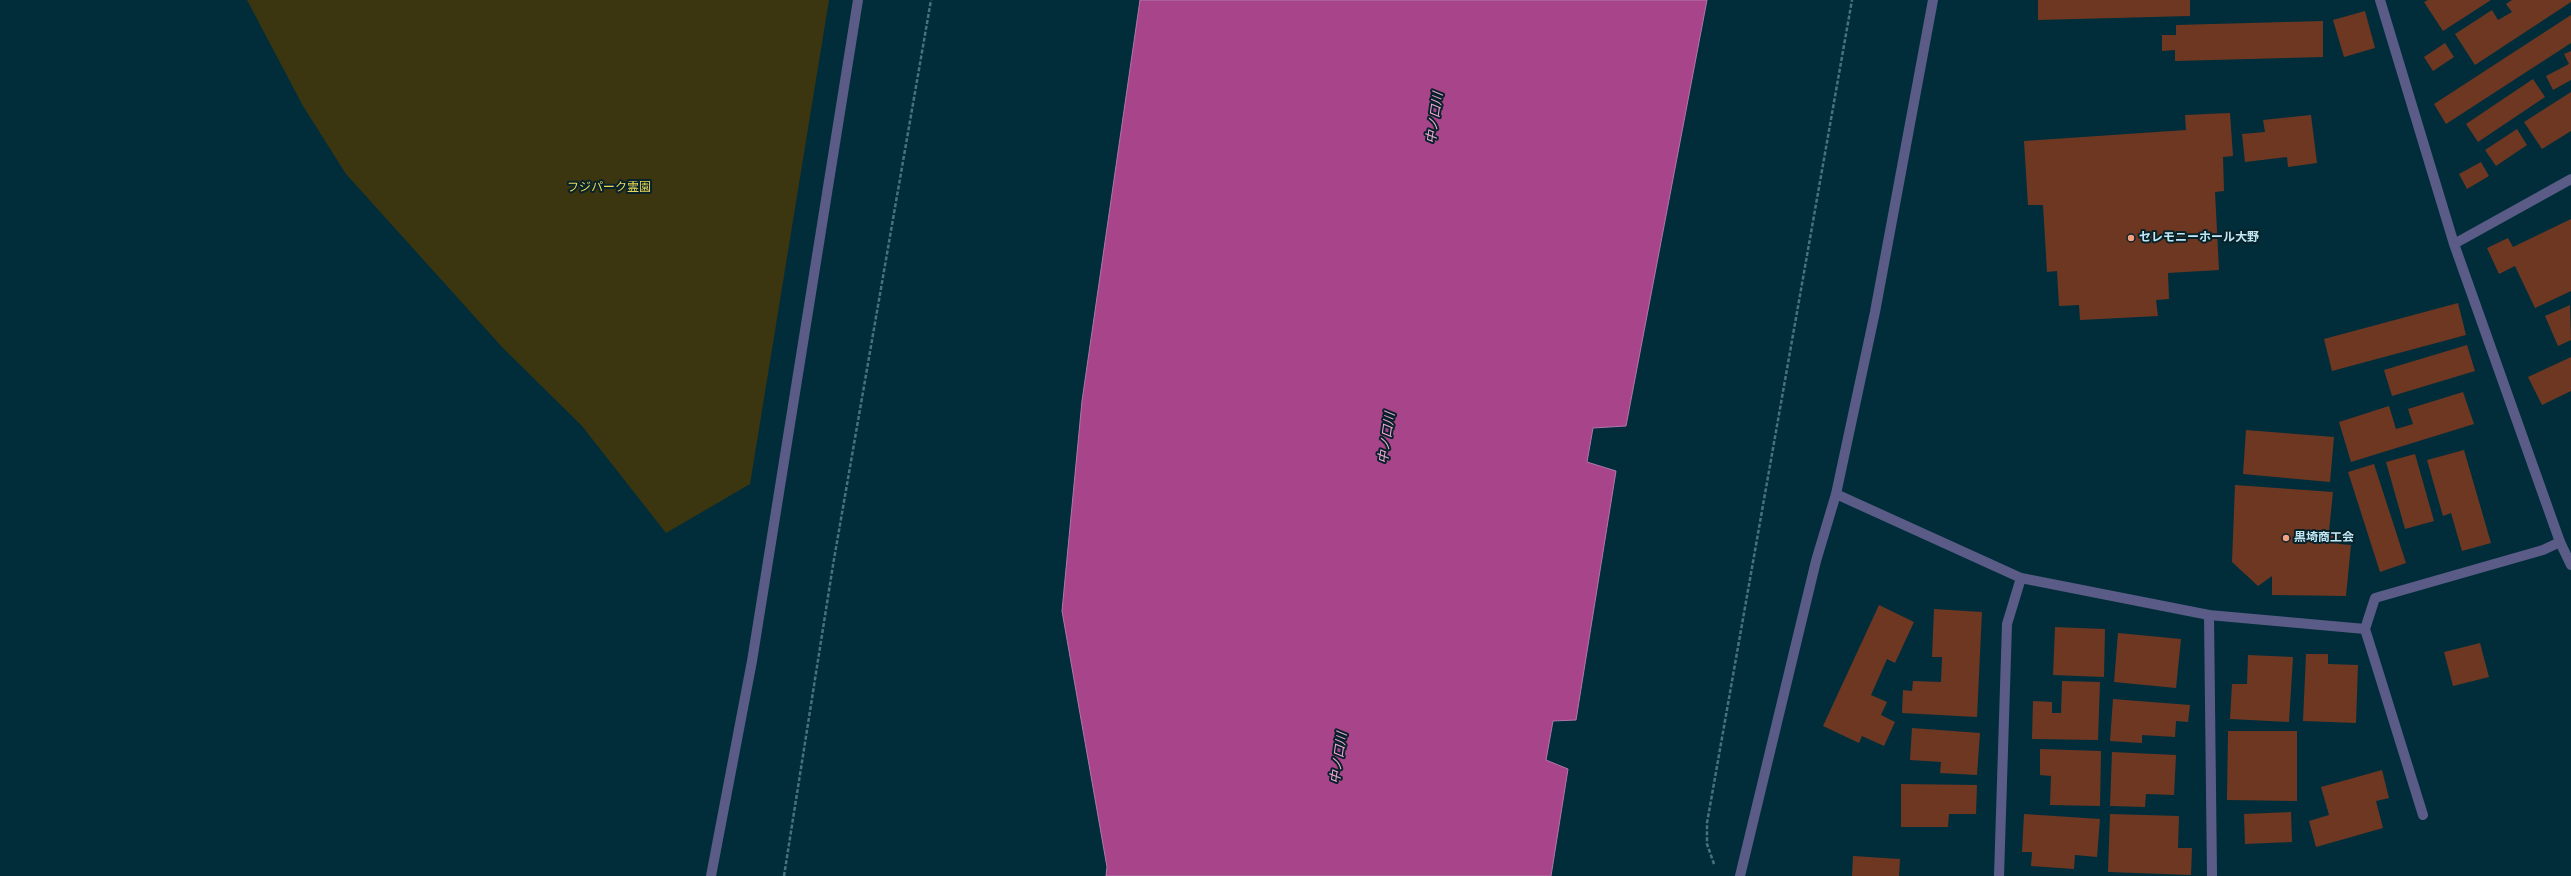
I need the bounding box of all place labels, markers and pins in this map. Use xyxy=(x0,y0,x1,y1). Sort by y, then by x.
place label: セレモニーホール大野 xyxy=(2139,231,2259,245)
marker: セレモニーホール大野 xyxy=(2126,233,2136,243)
place label: 黒埼商工会 xyxy=(2294,531,2354,545)
marker: 黒埼商工会 xyxy=(2281,533,2291,543)

